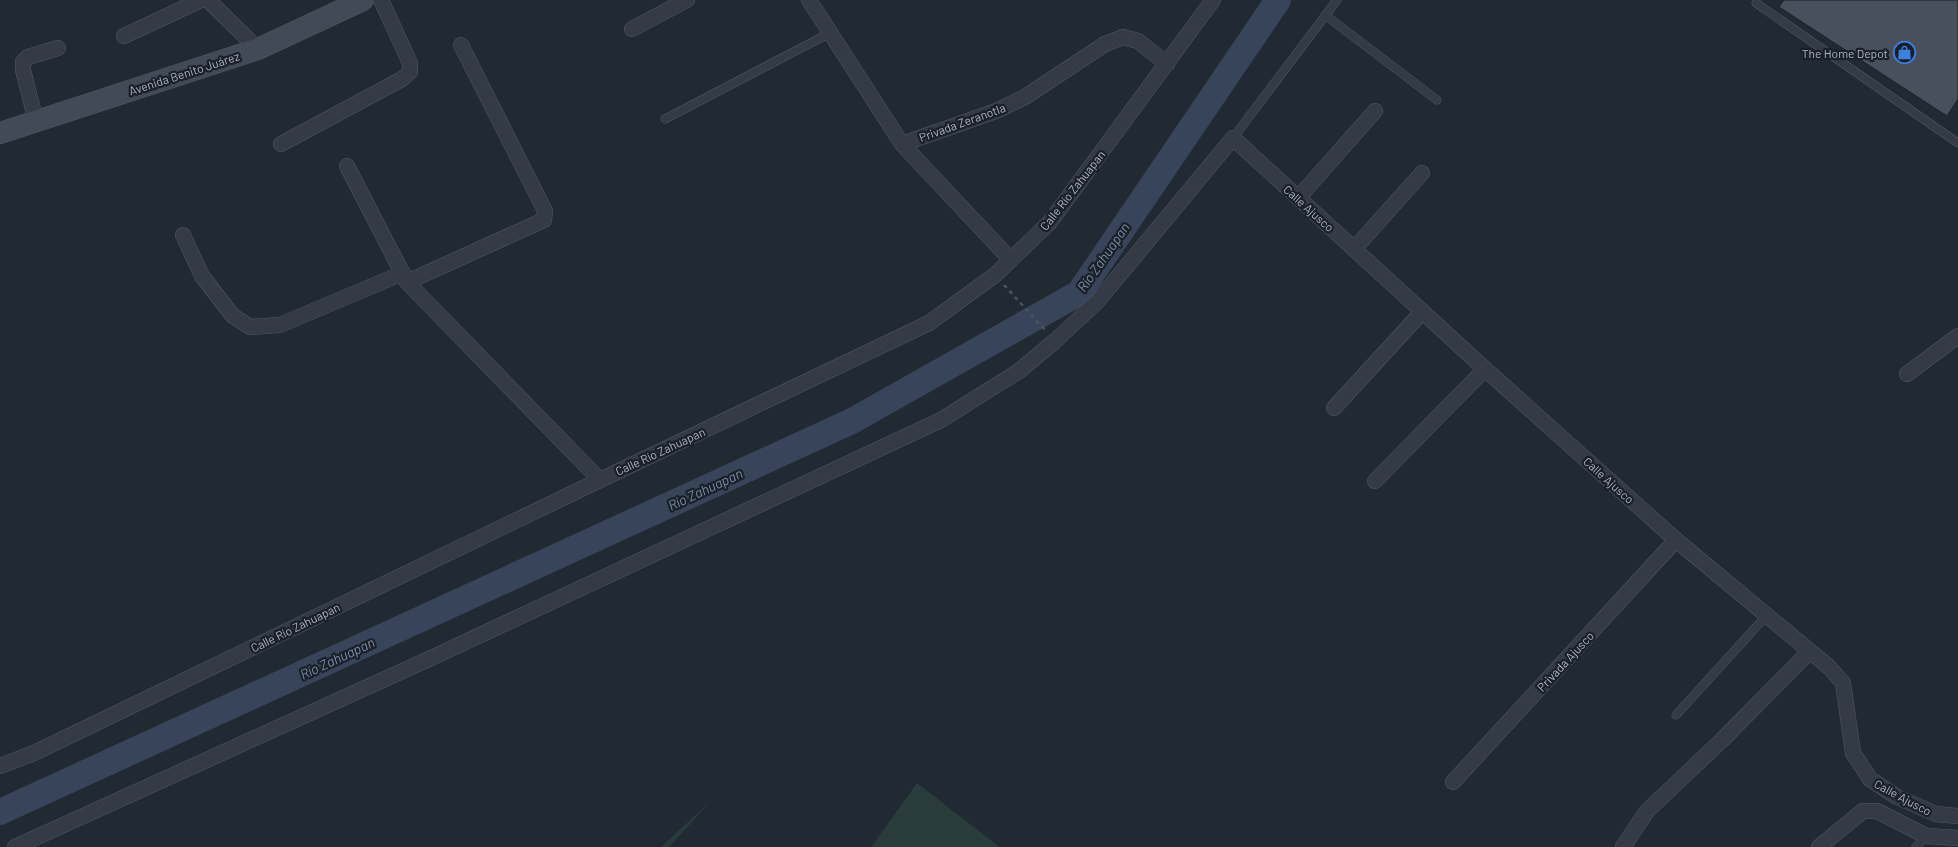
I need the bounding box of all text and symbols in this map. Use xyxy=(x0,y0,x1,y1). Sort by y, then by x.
shop icon: The Home Depot xyxy=(1892,41,1916,65)
place label: The Home Depot xyxy=(1802,46,1888,60)
street label: Avenida Benito Juárez xyxy=(127,48,241,98)
street label: Privada Zeranotla xyxy=(917,100,1007,144)
street label: Calle Río Zahuapan xyxy=(1036,147,1108,233)
street label: Calle Ajusco xyxy=(1281,182,1337,234)
water label: Río Zahuapan xyxy=(1073,219,1133,295)
street label: Calle Río Zahuapan xyxy=(613,424,707,478)
street label: Calle Ajusco xyxy=(1581,454,1637,506)
water label: Río Zahuapan xyxy=(665,464,745,514)
street label: Calle Río Zahuapan xyxy=(248,599,342,655)
street label: Privada Ajusco xyxy=(1534,628,1596,694)
water label: Río Zahuapan xyxy=(297,633,377,683)
street label: Calle Ajusco xyxy=(1872,776,1934,818)

